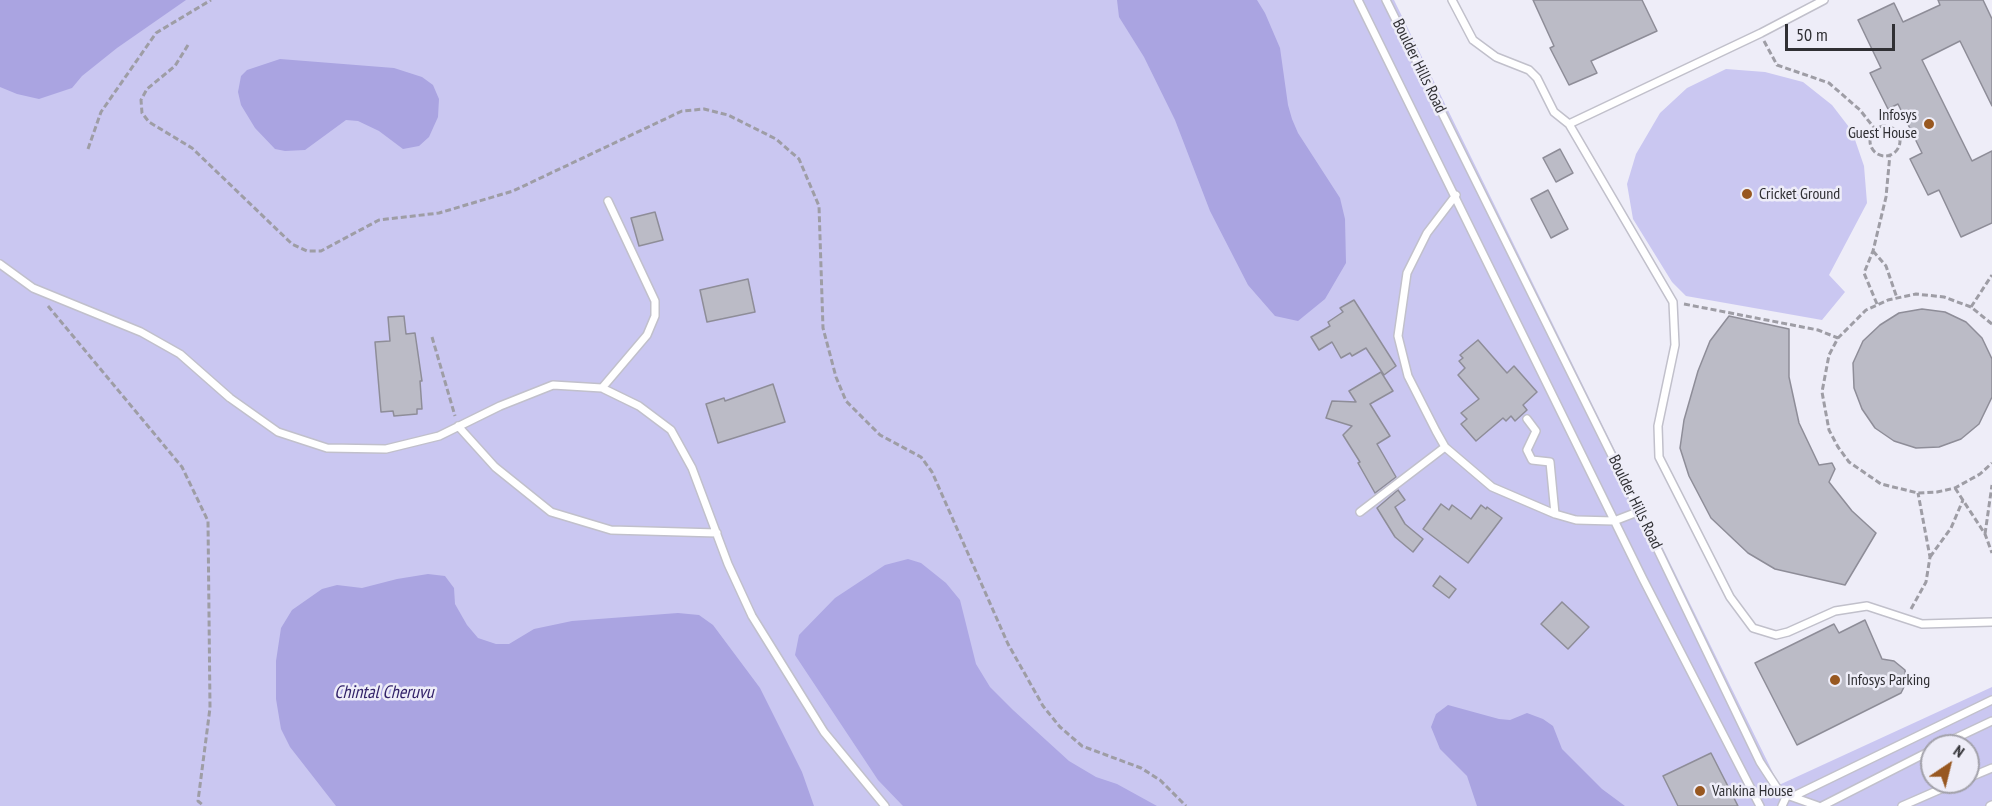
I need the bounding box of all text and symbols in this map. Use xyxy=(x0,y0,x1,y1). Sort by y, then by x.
scale bar xyxy=(1788,12,1898,50)
street label: Boulder Hills Road xyxy=(1388,16,1450,116)
text: 50 m xyxy=(1796,23,1828,46)
place label: Infosys Guest House xyxy=(1848,105,1917,143)
marker: Infosys Guest House xyxy=(1922,117,1936,131)
place label: Cricket Ground xyxy=(1759,184,1840,204)
marker: Cricket Ground xyxy=(1740,187,1754,201)
street label: Boulder Hills Road xyxy=(1604,452,1666,552)
place label: Infosys Parking xyxy=(1847,670,1930,690)
marker: Infosys Parking xyxy=(1828,673,1842,687)
water label: Chintal Cheruvu xyxy=(334,682,434,704)
north arrow xyxy=(1920,734,1980,794)
text: N xyxy=(1950,740,1968,762)
place label: Vankina House xyxy=(1712,781,1793,801)
marker: Vankina House xyxy=(1693,784,1707,798)

